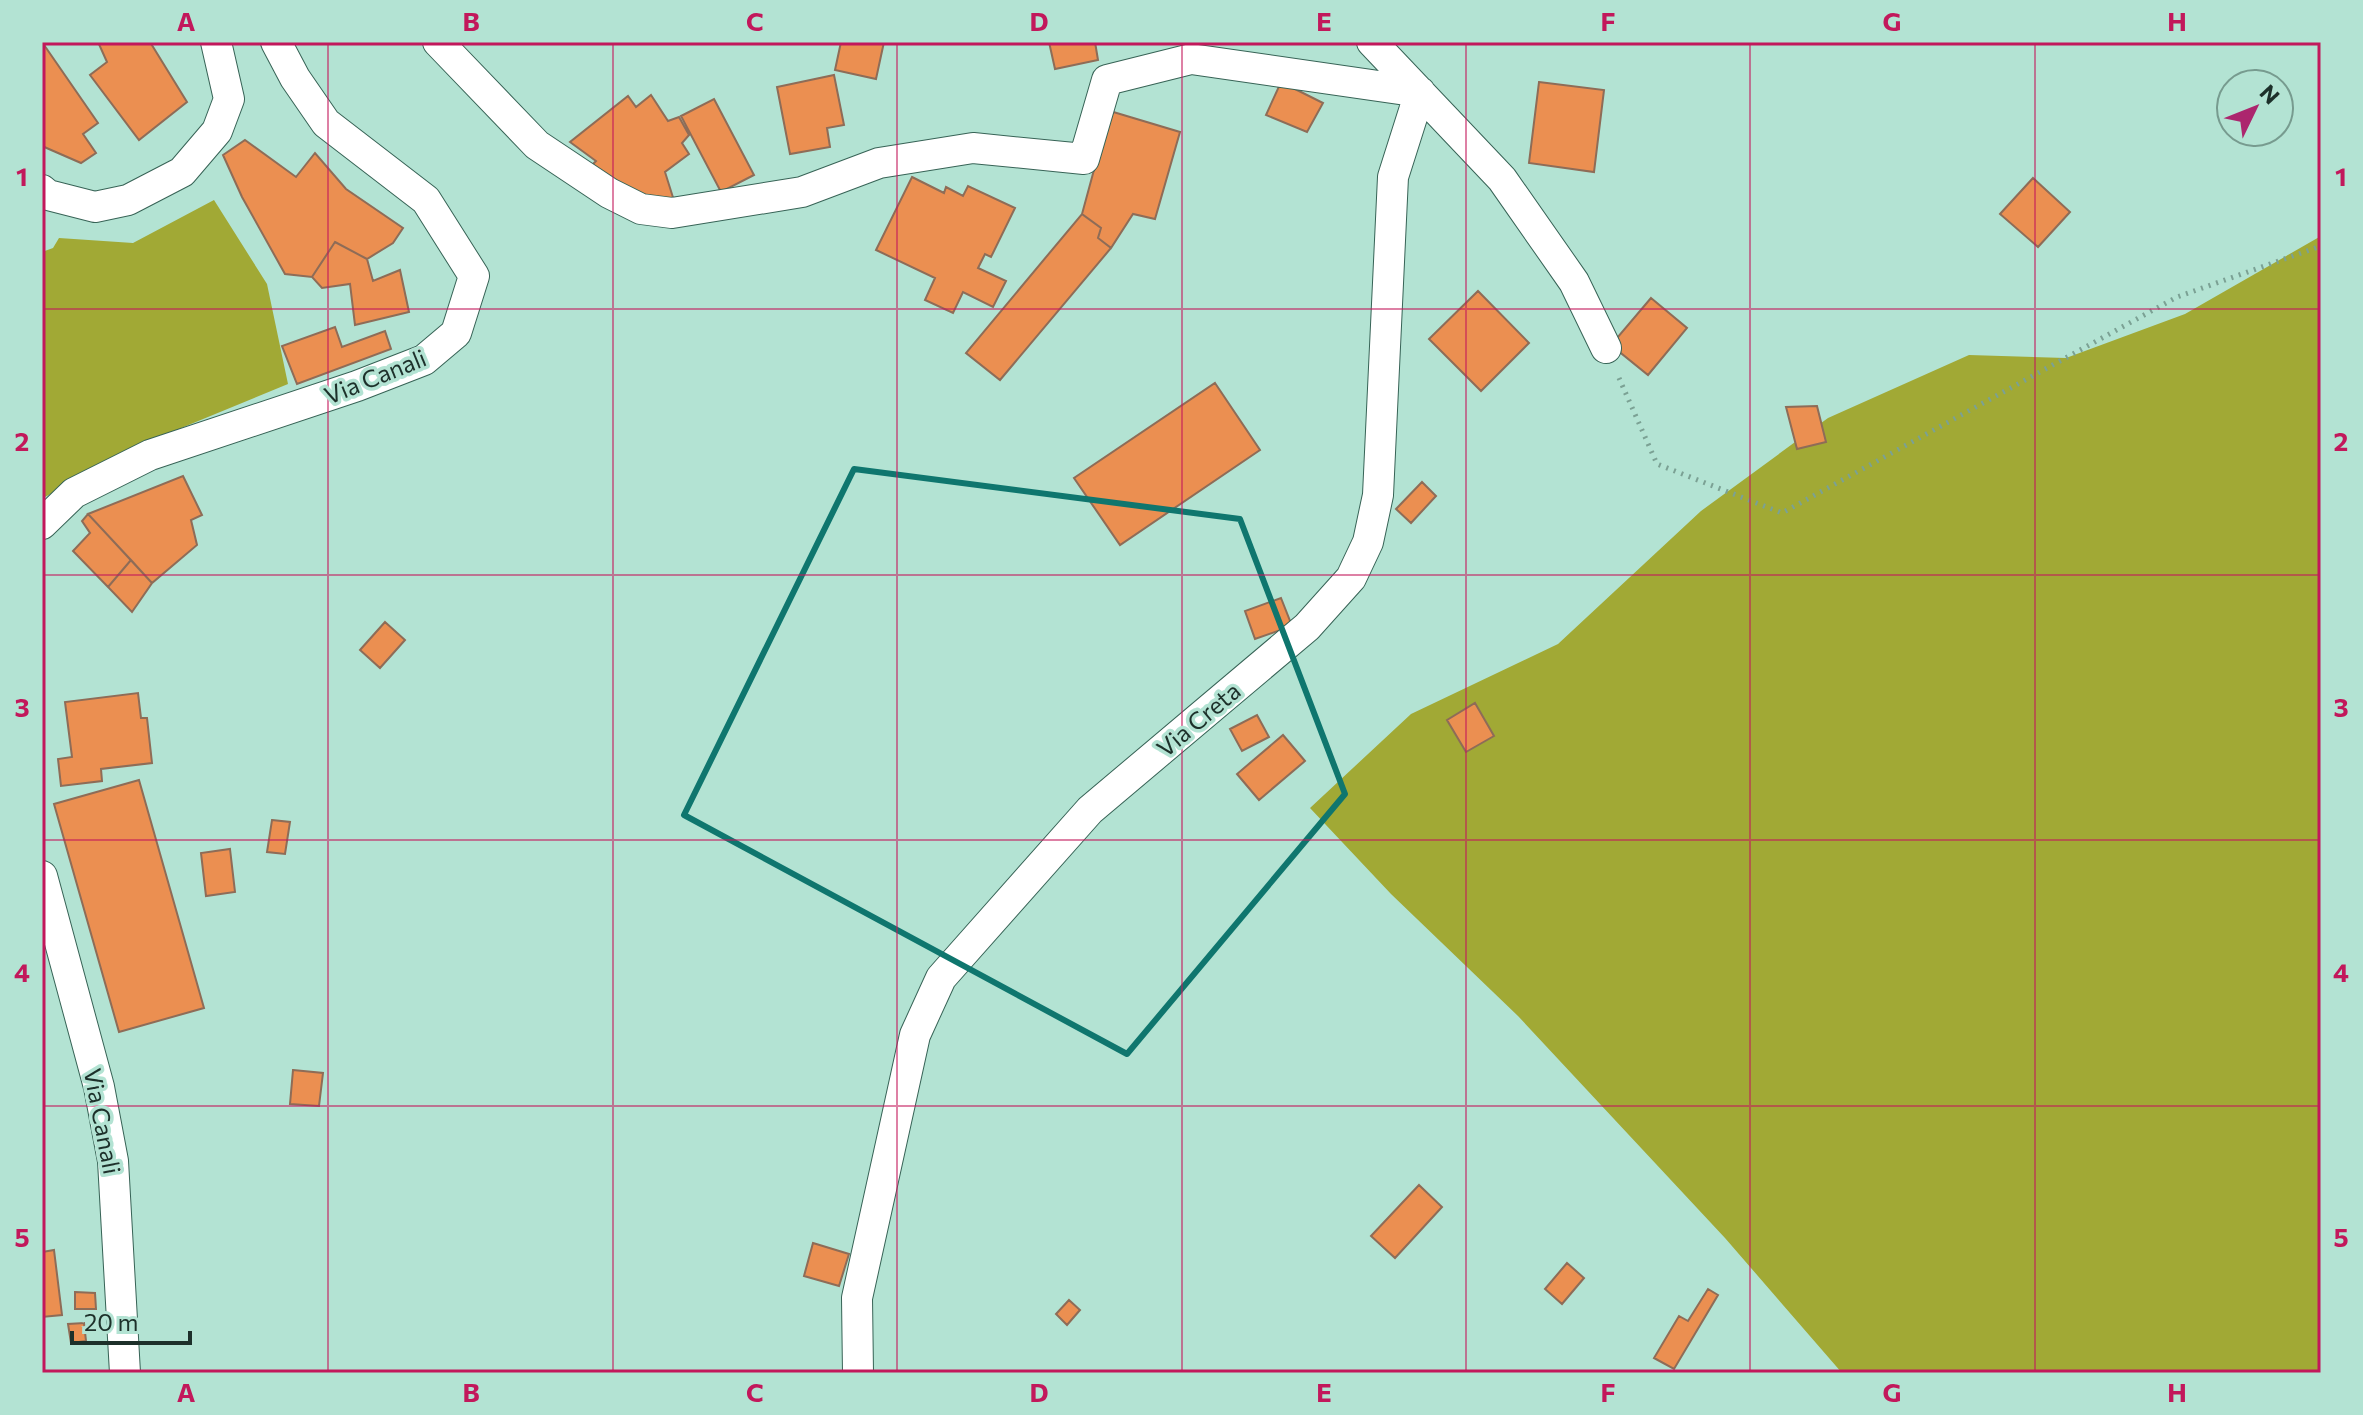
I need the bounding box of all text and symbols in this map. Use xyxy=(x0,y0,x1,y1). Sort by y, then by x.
text: A xyxy=(177,5,196,36)
text: B xyxy=(462,5,480,36)
text: C xyxy=(746,5,764,36)
text: D xyxy=(1029,5,1049,36)
text: E xyxy=(1316,5,1332,36)
text: F xyxy=(1600,5,1616,36)
text: G xyxy=(1883,5,1901,36)
text: H xyxy=(2167,5,2187,36)
north arrow xyxy=(2215,68,2295,148)
text: N xyxy=(2254,79,2285,109)
text: 1 xyxy=(16,160,28,191)
text: 1 xyxy=(2335,160,2347,191)
street label: Via Canali xyxy=(320,342,430,410)
text: 2 xyxy=(15,425,29,456)
text: 2 xyxy=(2334,425,2348,456)
street label: Via Creta xyxy=(1150,676,1246,762)
text: 3 xyxy=(14,691,30,722)
text: 3 xyxy=(2333,691,2349,722)
text: 4 xyxy=(14,956,30,987)
text: 4 xyxy=(2333,956,2349,987)
street label: Via Canali xyxy=(79,1066,127,1176)
text: 5 xyxy=(14,1221,30,1252)
text: 5 xyxy=(2333,1221,2349,1252)
scale bar xyxy=(72,1295,190,1345)
text: 20 m xyxy=(84,1307,138,1336)
text: A xyxy=(177,1376,196,1407)
text: B xyxy=(462,1376,480,1407)
text: C xyxy=(746,1376,764,1407)
text: D xyxy=(1029,1376,1049,1407)
text: E xyxy=(1316,1376,1332,1407)
text: F xyxy=(1600,1376,1616,1407)
text: G xyxy=(1883,1376,1901,1407)
text: H xyxy=(2167,1376,2187,1407)

